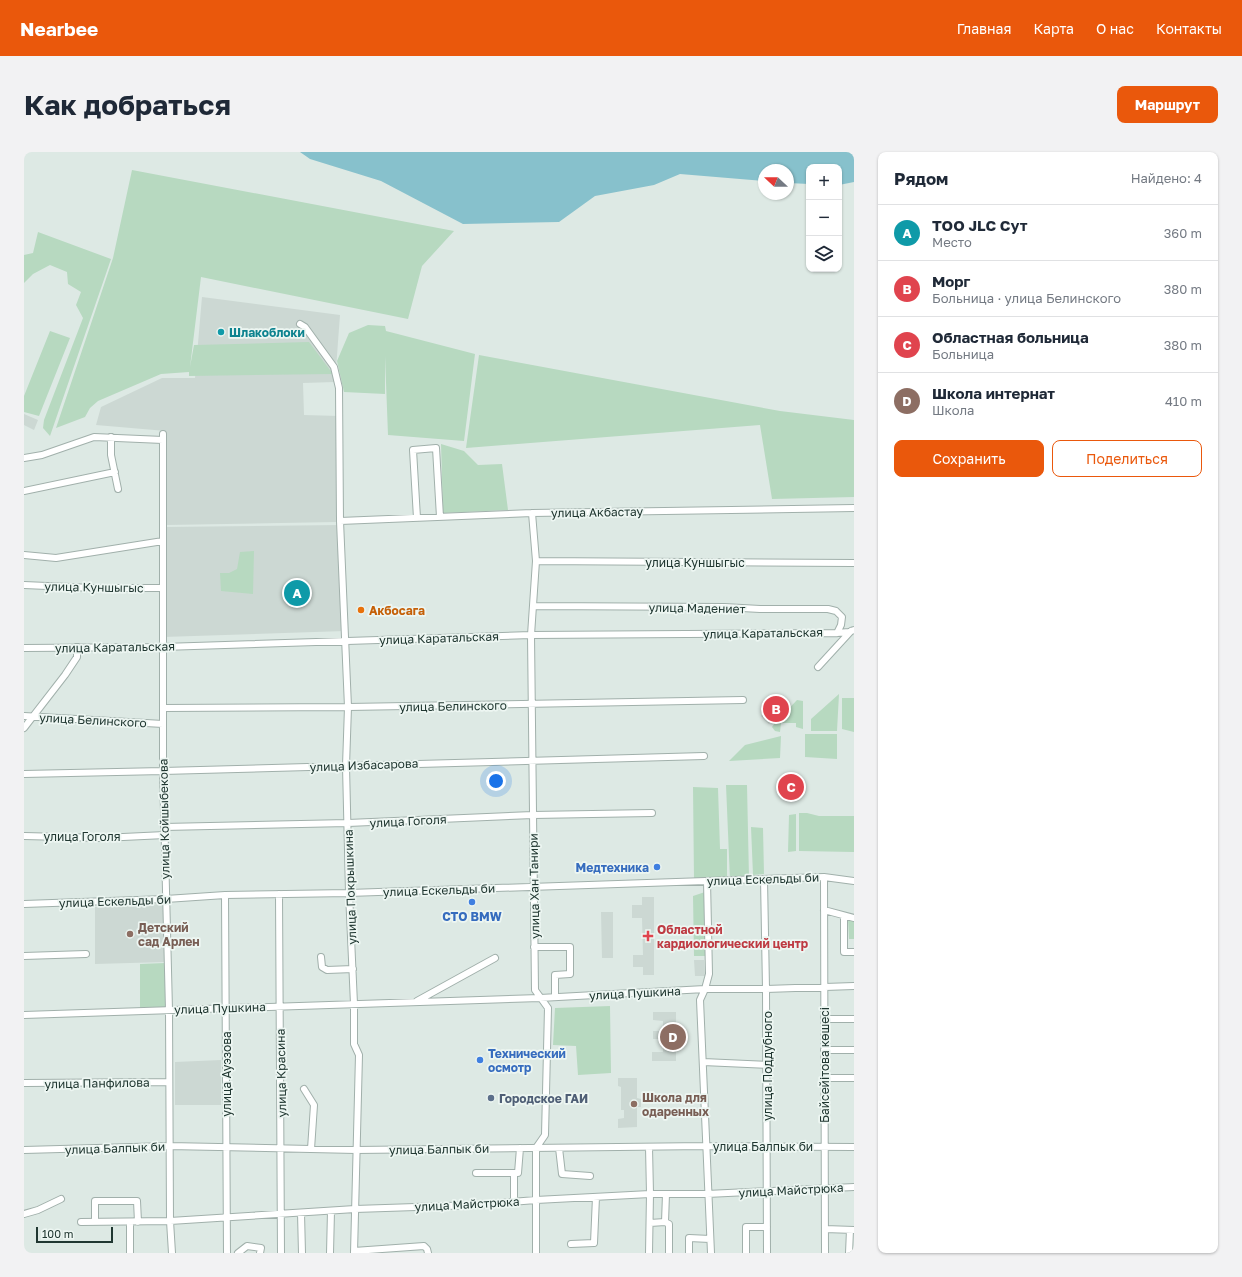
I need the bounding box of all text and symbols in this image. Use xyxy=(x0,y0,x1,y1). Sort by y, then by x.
text: Nearbee xyxy=(20,17,98,40)
text: Главная xyxy=(957,20,1011,37)
text: Карта xyxy=(1033,20,1074,37)
text: О нас xyxy=(1096,20,1134,37)
text: Контакты xyxy=(1156,20,1222,37)
button: Маршрут xyxy=(1117,86,1218,123)
text: Как добраться xyxy=(24,88,231,121)
north arrow xyxy=(758,164,794,200)
map controls xyxy=(806,164,842,272)
button: + xyxy=(806,164,842,200)
text: Рядом xyxy=(894,168,948,189)
text: Найдено: 4 xyxy=(1131,170,1202,186)
button: − xyxy=(806,200,842,236)
text: ТОО JLC Сут xyxy=(932,216,1028,234)
text: A xyxy=(902,225,912,241)
text: 360 m xyxy=(1164,225,1202,241)
text: Место xyxy=(932,234,972,250)
button: layers xyxy=(806,236,842,272)
text: Морг xyxy=(932,272,970,290)
text: B xyxy=(902,281,912,297)
text: 380 m xyxy=(1164,281,1202,297)
text: Больница · улица Белинского xyxy=(932,290,1121,306)
place label: Шлакоблоки xyxy=(229,325,305,340)
marker: Шлакоблоки xyxy=(216,327,226,337)
text: Областная больница xyxy=(932,328,1089,346)
text: C xyxy=(902,337,912,353)
text: 380 m xyxy=(1164,337,1202,353)
text: Больница xyxy=(932,346,994,362)
text: Школа интернат xyxy=(932,384,1055,402)
text: D xyxy=(902,393,912,409)
text: 410 m xyxy=(1165,393,1202,409)
text: Школа xyxy=(932,402,974,418)
button: Сохранить xyxy=(894,440,1044,477)
button: Поделиться xyxy=(1052,440,1202,477)
street label: улица Акбастау xyxy=(551,504,644,520)
street label: улица Куншыгыс xyxy=(645,555,745,570)
pin: A xyxy=(284,578,310,608)
street label: улица Куншыгыс xyxy=(44,579,144,595)
street label: улица Мадениет xyxy=(648,600,746,616)
place label: Акбосага xyxy=(369,603,425,618)
marker: Акбосага xyxy=(356,605,366,615)
street label: улица Каратальская xyxy=(703,624,823,642)
street label: улица Каратальская xyxy=(379,628,499,648)
street label: улица Каратальская xyxy=(55,638,175,656)
pin: B xyxy=(763,694,789,724)
street label: улица Белинского xyxy=(399,698,507,714)
street label: улица Белинского xyxy=(39,710,147,730)
street label: улица Избасарова xyxy=(309,756,419,774)
street label: улица Койшыбекова xyxy=(155,758,173,880)
your location xyxy=(486,771,506,791)
pin: C xyxy=(778,772,804,802)
street label: улица Гоголя xyxy=(369,811,447,831)
street label: улица Гоголя xyxy=(43,829,121,844)
street label: улица Покрышкина xyxy=(340,829,360,945)
street label: улица Хан Танири xyxy=(526,833,542,939)
place label: Медтехника xyxy=(576,860,649,875)
marker: Медтехника xyxy=(652,862,662,872)
street label: улица Ескельды би xyxy=(707,870,819,888)
street label: улица Ескельды би xyxy=(383,881,495,899)
street label: улица Ескельды би xyxy=(59,892,171,910)
marker: СТО BMW xyxy=(467,897,477,907)
place label: СТО BMW xyxy=(442,909,502,924)
place label: Детский сад Арлен xyxy=(138,920,200,949)
place label: Областной кардиологический центр xyxy=(657,922,809,951)
marker: Детский сад Арлен xyxy=(125,929,135,939)
marker: Областной кардиологический центр xyxy=(642,930,654,942)
street label: улица Пушкина xyxy=(589,983,681,1003)
street label: улица Пушкина xyxy=(174,999,266,1017)
street label: Байсейітова көшесі xyxy=(817,1007,832,1123)
street label: улица Поддубного xyxy=(760,1011,775,1121)
pin: D xyxy=(660,1022,686,1052)
street label: улица Красина xyxy=(273,1029,289,1117)
street label: улица Ауэзова xyxy=(219,1031,234,1117)
place label: Технический осмотр xyxy=(488,1046,566,1075)
marker: Технический осмотр xyxy=(475,1055,485,1065)
street label: улица Панфилова xyxy=(44,1075,150,1091)
place label: Школа для одаренных xyxy=(642,1090,709,1119)
place label: Городское ГАИ xyxy=(499,1091,588,1106)
marker: Городское ГАИ xyxy=(486,1093,496,1103)
marker: Школа для одаренных xyxy=(629,1099,639,1109)
street label: улица Балпык би xyxy=(65,1139,165,1157)
street label: улица Балпык би xyxy=(713,1139,813,1154)
street label: улица Балпык би xyxy=(389,1141,489,1157)
street label: улица Майстрюка xyxy=(738,1180,844,1200)
street label: улица Майстрюка xyxy=(414,1194,520,1214)
scale bar xyxy=(36,1225,113,1244)
text: 100 m xyxy=(42,1227,73,1240)

